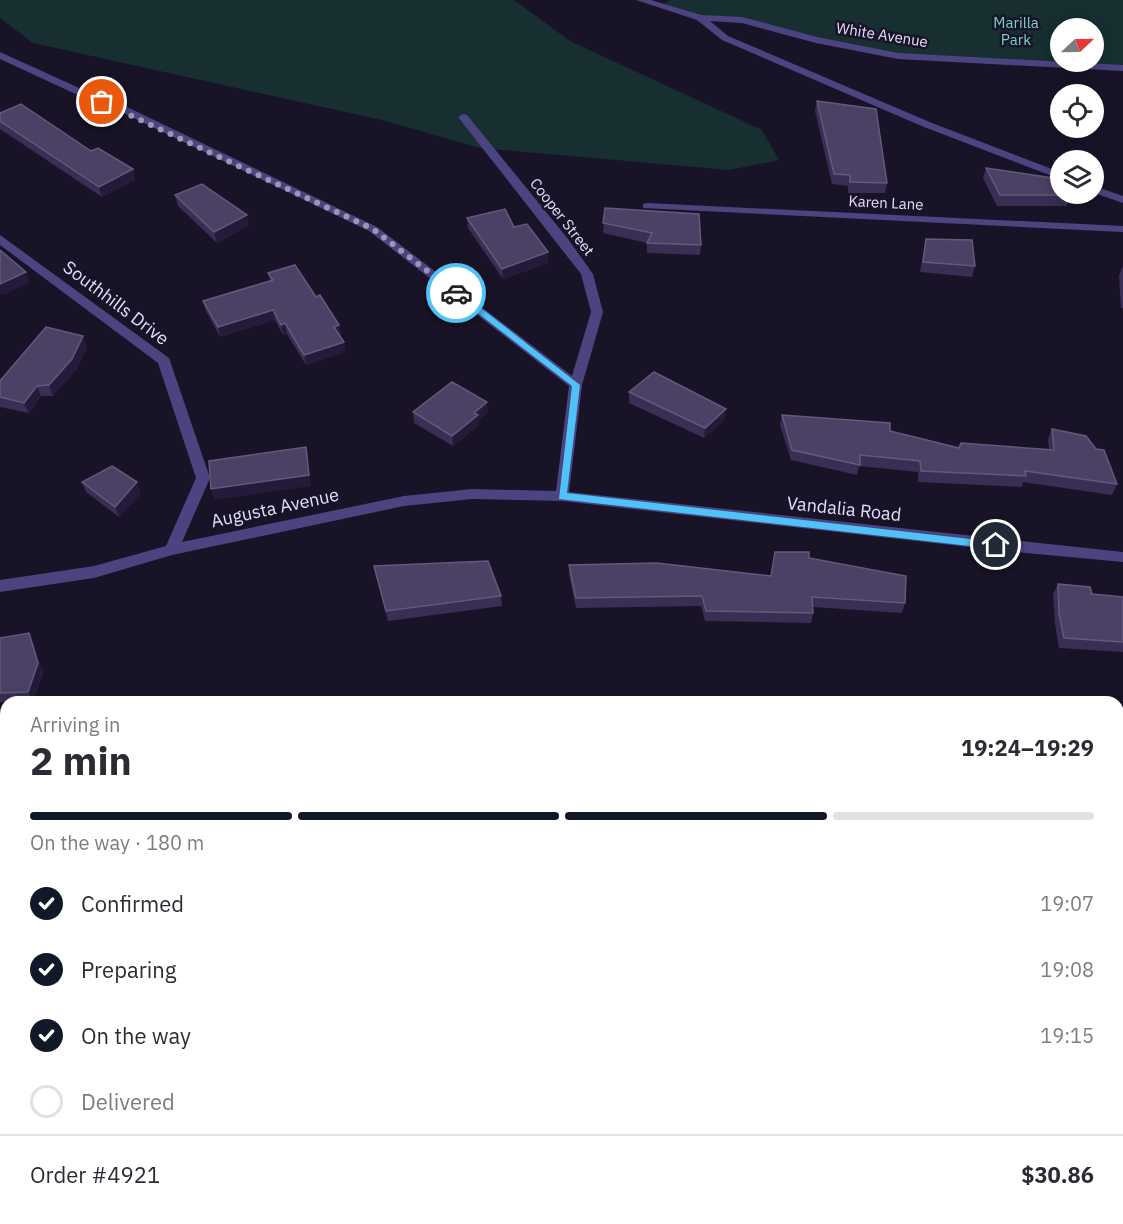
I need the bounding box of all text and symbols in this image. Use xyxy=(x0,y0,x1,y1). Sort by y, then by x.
park label: Marilla Park xyxy=(993,13,1039,49)
street label: White Avenue xyxy=(835,18,929,51)
north arrow xyxy=(1050,18,1104,72)
map controls xyxy=(1050,18,1104,204)
pin xyxy=(76,76,127,127)
button: locate xyxy=(1050,84,1104,138)
icon: bag xyxy=(85,85,118,118)
button: layers xyxy=(1050,150,1104,204)
street label: Cooper Street xyxy=(526,174,599,259)
street label: Karen Lane xyxy=(848,191,924,214)
street label: Southhills Drive xyxy=(59,255,174,350)
courier xyxy=(426,263,486,323)
icon: car xyxy=(440,277,473,310)
street label: Augusta Avenue xyxy=(209,483,341,532)
street label: Vandalia Road xyxy=(786,491,902,526)
pin xyxy=(970,519,1021,570)
icon: home xyxy=(979,528,1012,561)
text: Arriving in xyxy=(30,711,120,738)
text: 19:24–19:29 xyxy=(961,733,1094,762)
text: 2 min xyxy=(30,735,132,786)
text: On the way · 180 m xyxy=(30,829,204,856)
icon: check xyxy=(30,887,63,920)
text: Confirmed xyxy=(81,889,184,918)
text: 19:07 xyxy=(1040,890,1094,917)
icon: check xyxy=(30,953,63,986)
text: Preparing xyxy=(81,955,176,984)
text: 19:08 xyxy=(1040,956,1094,983)
icon: check xyxy=(30,1019,63,1052)
text: On the way xyxy=(81,1021,191,1050)
text: 19:15 xyxy=(1040,1022,1094,1049)
text: Delivered xyxy=(81,1087,175,1116)
text: Order #4921 xyxy=(30,1160,160,1189)
text: $30.86 xyxy=(1021,1160,1094,1189)

